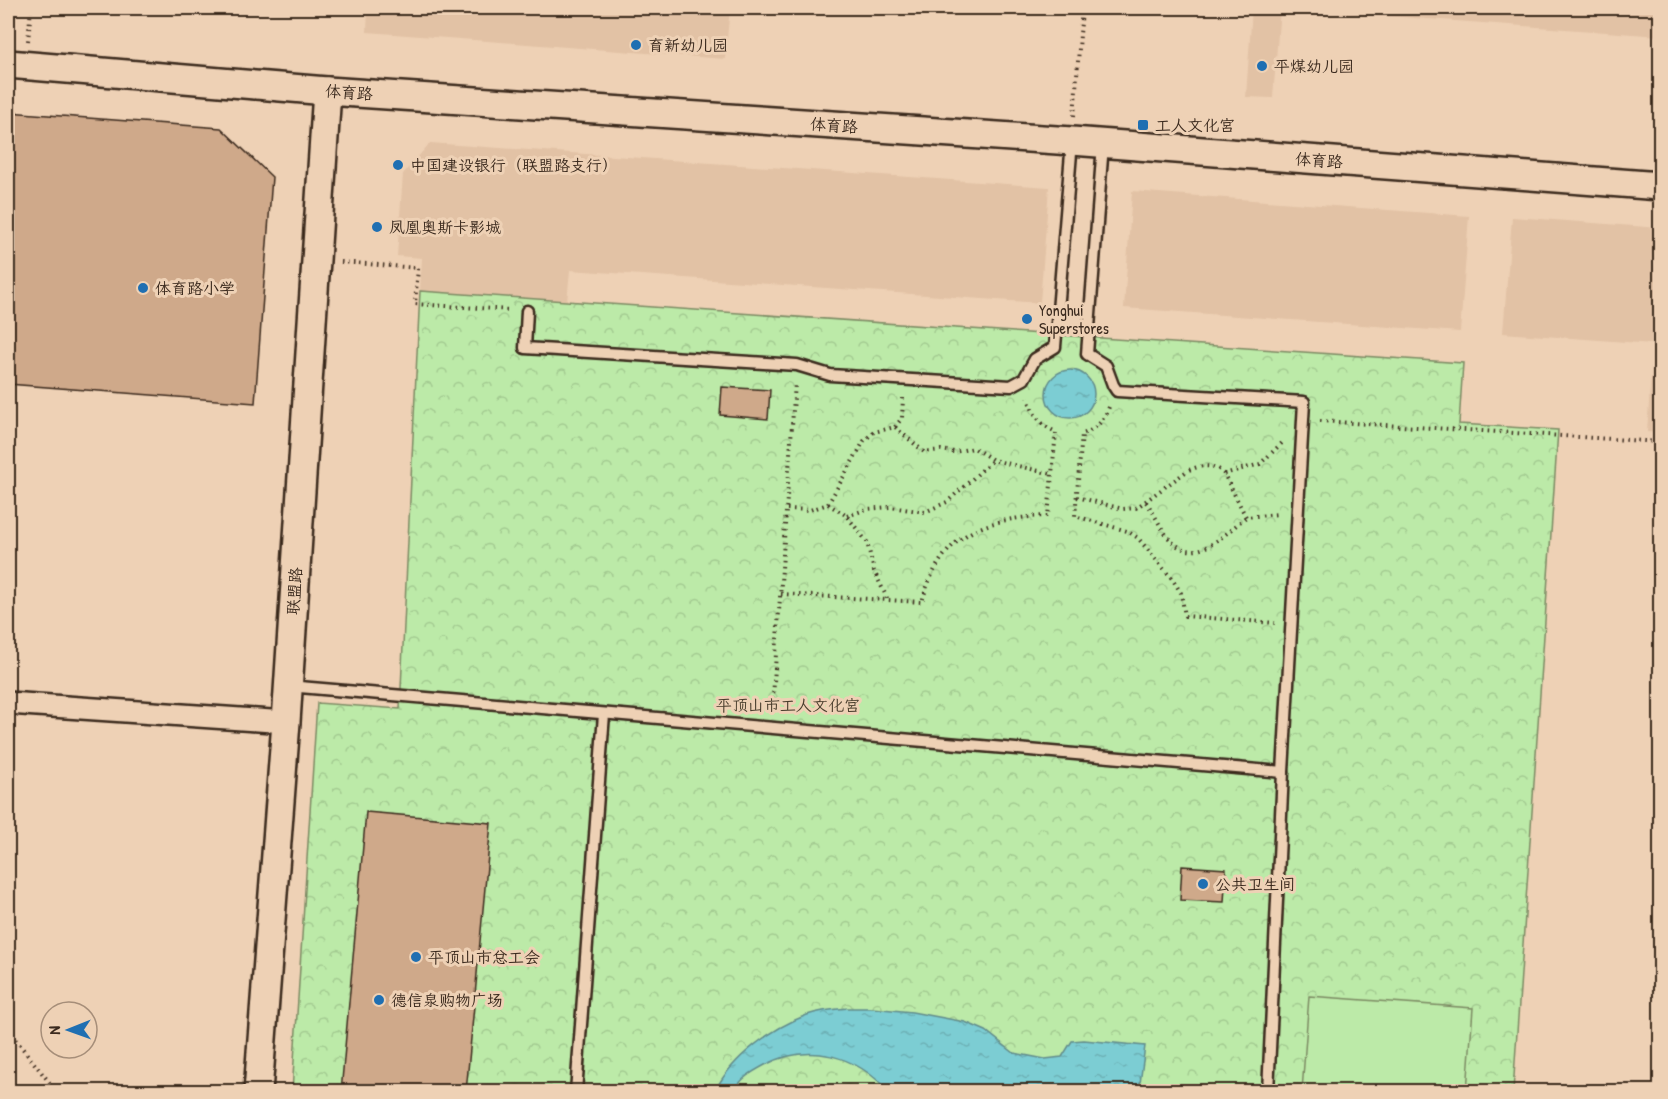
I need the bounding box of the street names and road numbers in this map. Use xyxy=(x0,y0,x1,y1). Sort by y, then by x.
street label: 体育路 xyxy=(324,79,374,105)
street label: 体育路 xyxy=(809,112,859,138)
street label: 体育路 xyxy=(1294,147,1344,173)
street label: 联盟路 xyxy=(281,566,307,616)

